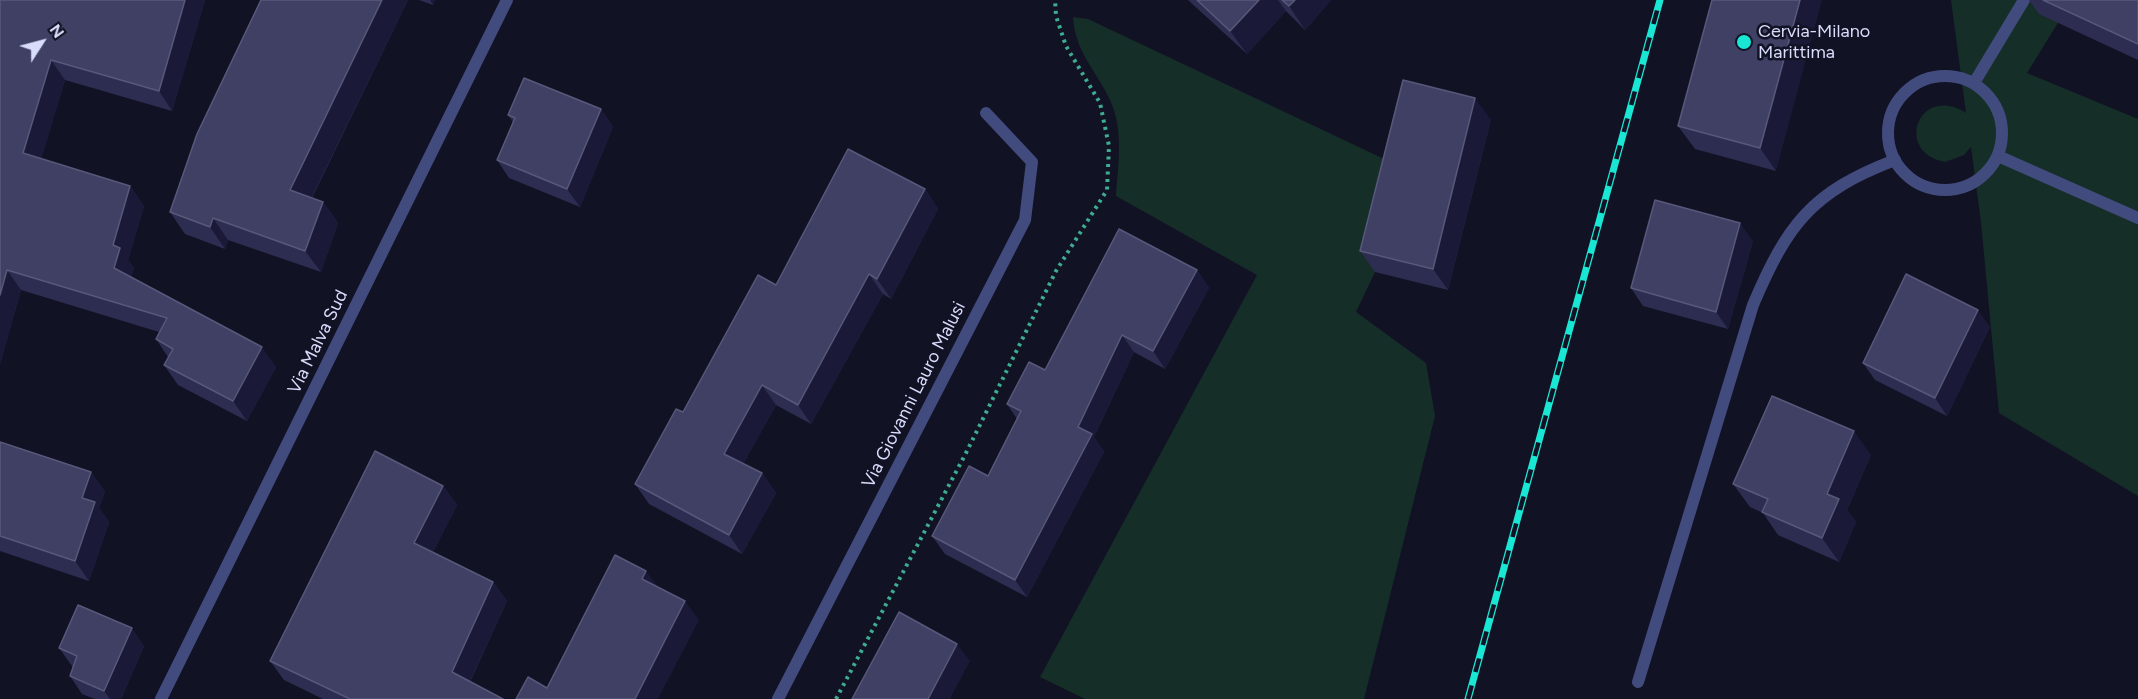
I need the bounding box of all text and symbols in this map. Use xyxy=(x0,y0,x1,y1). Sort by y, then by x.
north arrow xyxy=(12,12,72,72)
text: N xyxy=(46,21,68,42)
place label: Cervia-Milano Marittima xyxy=(1758,21,1870,63)
marker: Cervia-Milano Marittima xyxy=(1735,33,1753,51)
street label: Via Malva Sud xyxy=(284,286,352,398)
street label: Via Giovanni Lauro Malusi xyxy=(858,298,970,492)

